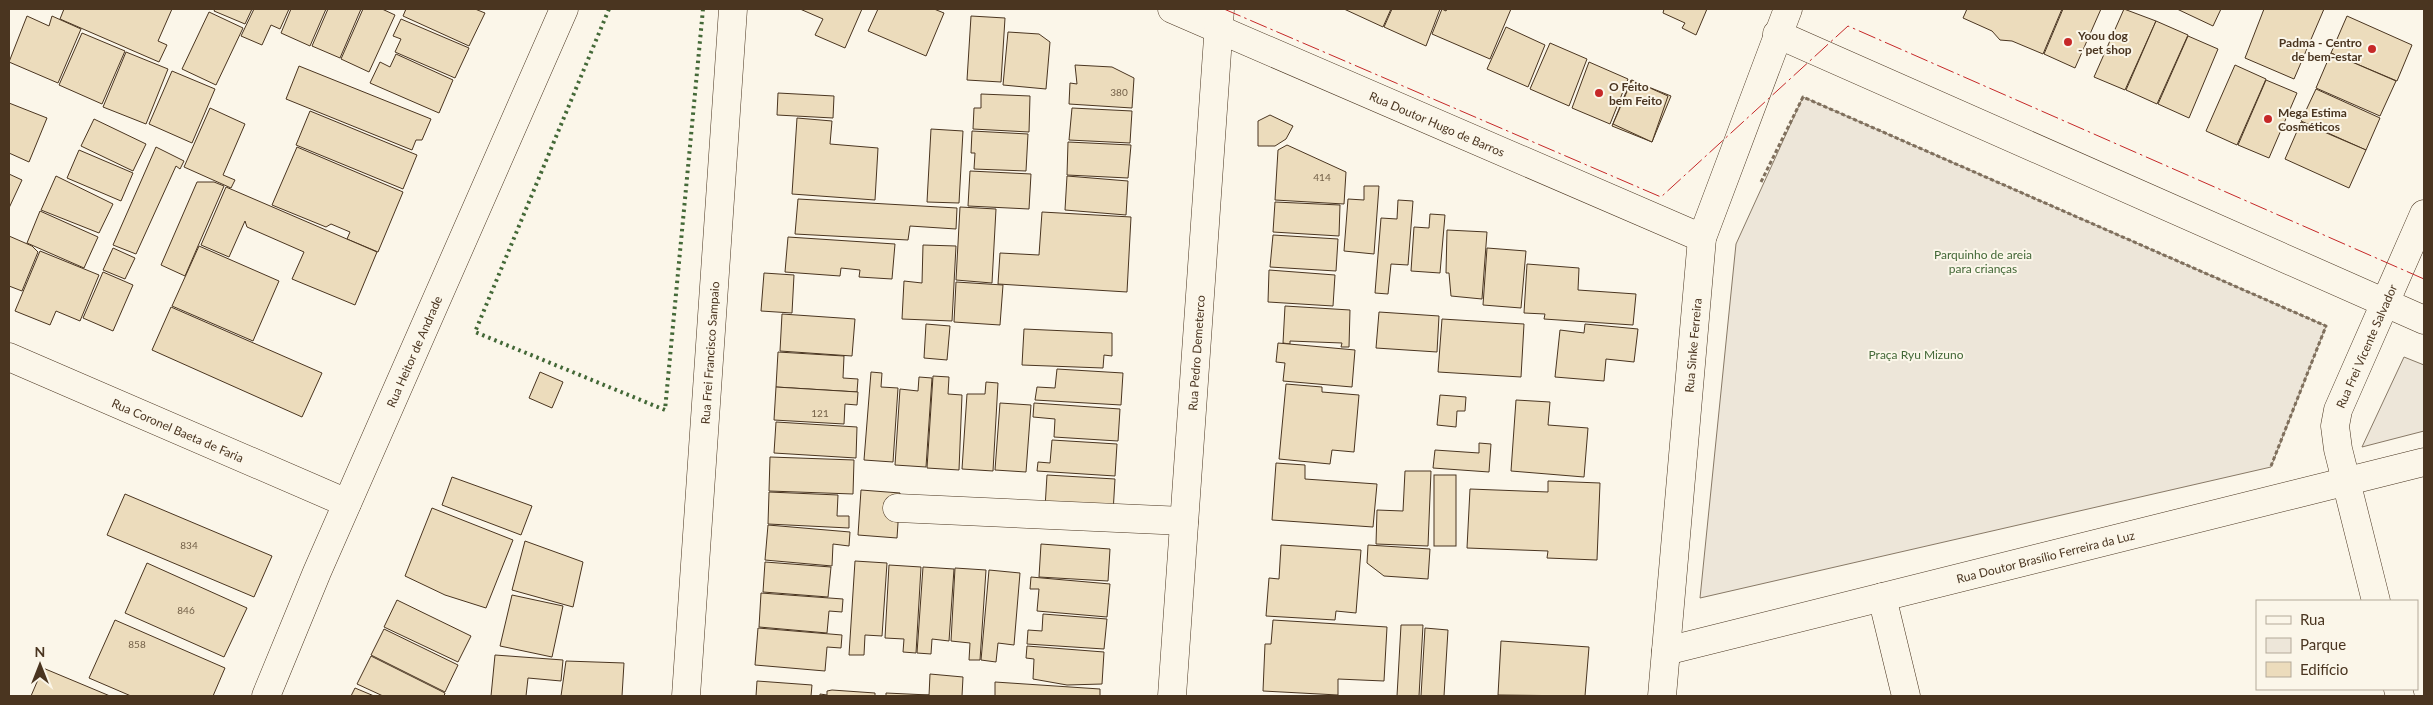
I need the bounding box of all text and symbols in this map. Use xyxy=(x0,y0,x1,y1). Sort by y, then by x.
place label: Yoou dog - pet shop xyxy=(2077,28,2132,57)
place label: Padma - Centro de bem-estar xyxy=(2279,35,2363,64)
marker: Yoou dog - pet shop xyxy=(2062,36,2074,48)
marker: Padma - Centro de bem-estar xyxy=(2366,43,2378,55)
place label: O Feito bem Feito xyxy=(1609,79,1662,108)
house number: 380 xyxy=(1110,86,1128,98)
marker: O Feito bem Feito xyxy=(1593,87,1605,99)
street label: Rua Doutor Hugo de Barros xyxy=(1367,88,1507,159)
place label: Mega Estima Cosméticos xyxy=(2278,105,2347,134)
marker: Mega Estima Cosméticos xyxy=(2262,113,2274,125)
house number: 414 xyxy=(1313,171,1331,183)
park label: Parquinho de areia para crianças xyxy=(1934,247,2032,276)
street label: Rua Frei Francisco Sampaio xyxy=(697,281,722,425)
street label: Rua Frei Vicente Salvador xyxy=(2332,281,2400,410)
street label: Rua Heitor de Andrade xyxy=(383,293,445,409)
street label: Rua Pedro Demeterco xyxy=(1184,294,1208,411)
street label: Rua Sinke Ferreira xyxy=(1681,297,1704,393)
park label: Praça Ryu Mizuno xyxy=(1869,347,1964,362)
street label: Rua Coronel Baeta de Faria xyxy=(110,395,246,465)
house number: 121 xyxy=(811,407,829,419)
street label: Rua Doutor Brasílio Ferreira da Luz xyxy=(1955,527,2137,586)
house number: 834 xyxy=(180,539,198,551)
legend xyxy=(2256,600,2418,690)
house number: 846 xyxy=(177,604,195,616)
text: Rua xyxy=(2300,610,2325,628)
text: Parque xyxy=(2300,635,2346,653)
house number: 858 xyxy=(128,638,146,650)
north arrow xyxy=(15,640,65,690)
text: N xyxy=(35,643,45,660)
text: Edifício xyxy=(2300,660,2348,678)

